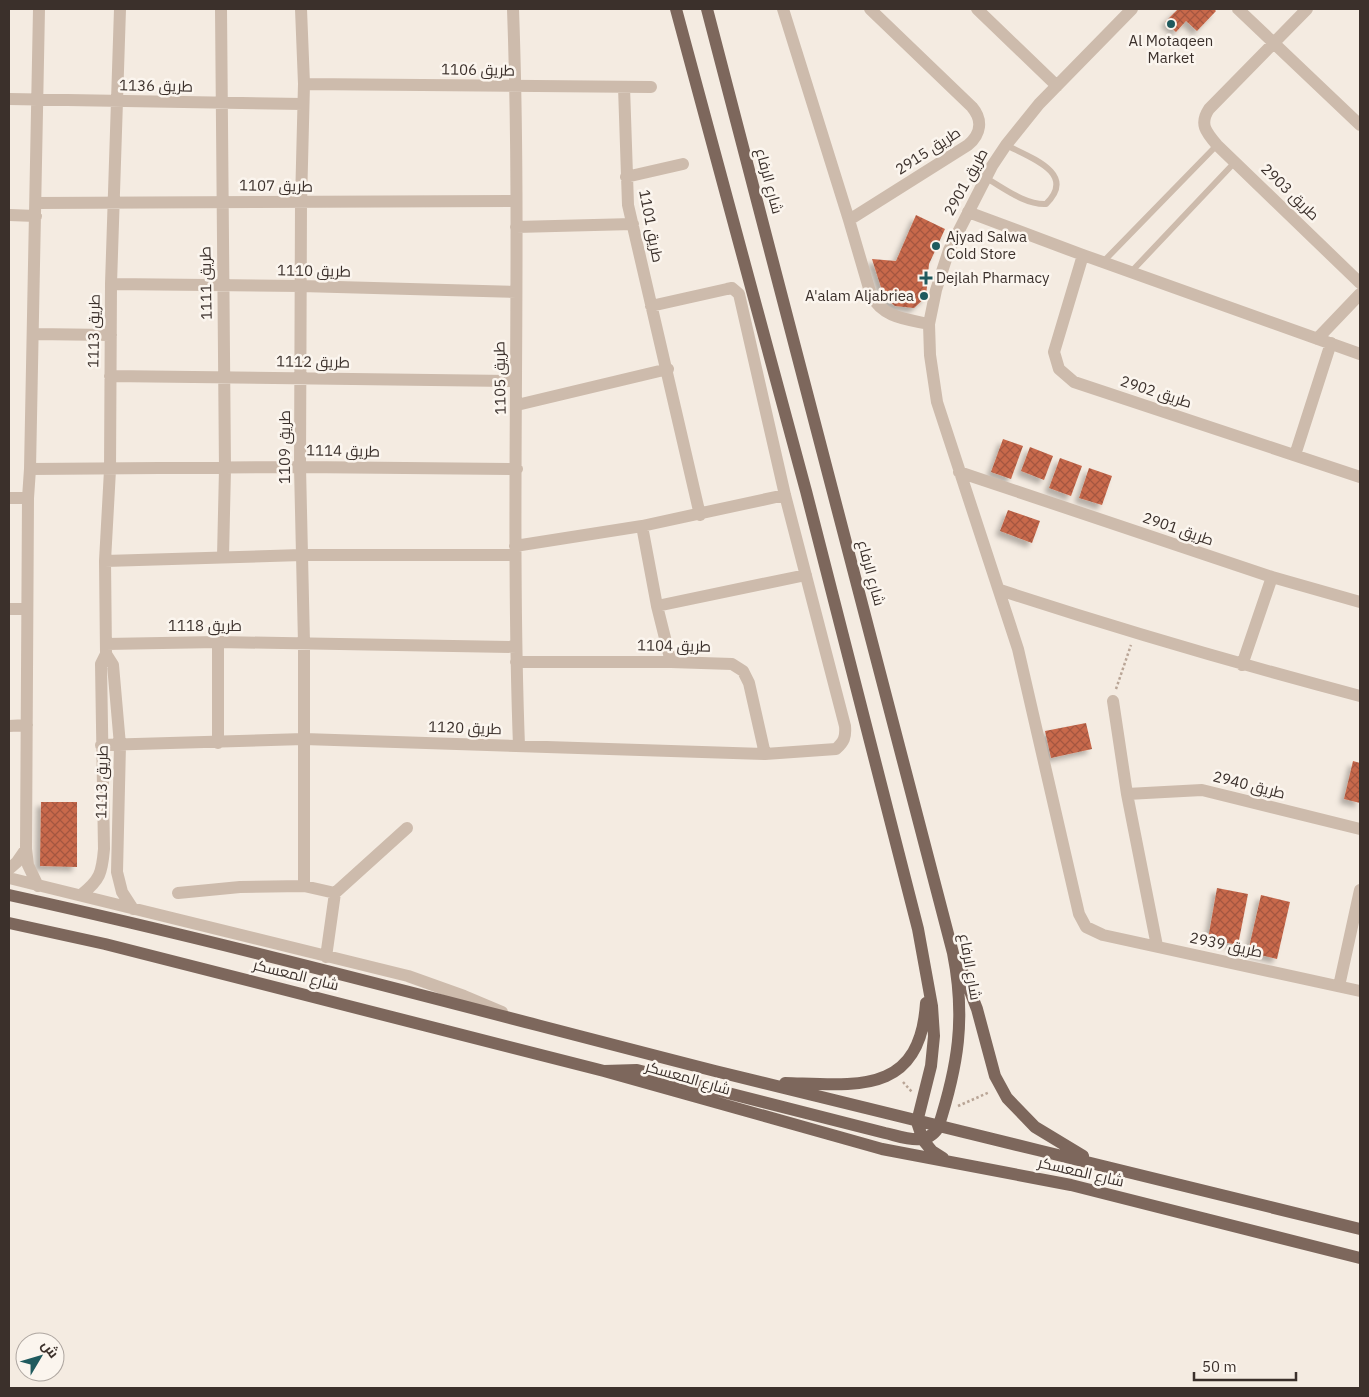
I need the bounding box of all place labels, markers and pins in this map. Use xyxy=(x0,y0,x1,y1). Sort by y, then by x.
marker: Al Motaqeen Market xyxy=(1165,18,1177,30)
place label: Al Motaqeen Market xyxy=(1129,31,1213,67)
place label: Ajyad Salwa Cold Store xyxy=(946,227,1027,263)
marker: Ajyad Salwa Cold Store xyxy=(930,240,942,252)
place label: Dejlah Pharmacy xyxy=(936,268,1050,287)
marker: Dejlah Pharmacy xyxy=(920,272,932,284)
place label: A'alam Aljabriea xyxy=(805,286,914,305)
marker: A'alam Aljabriea xyxy=(918,290,930,302)

